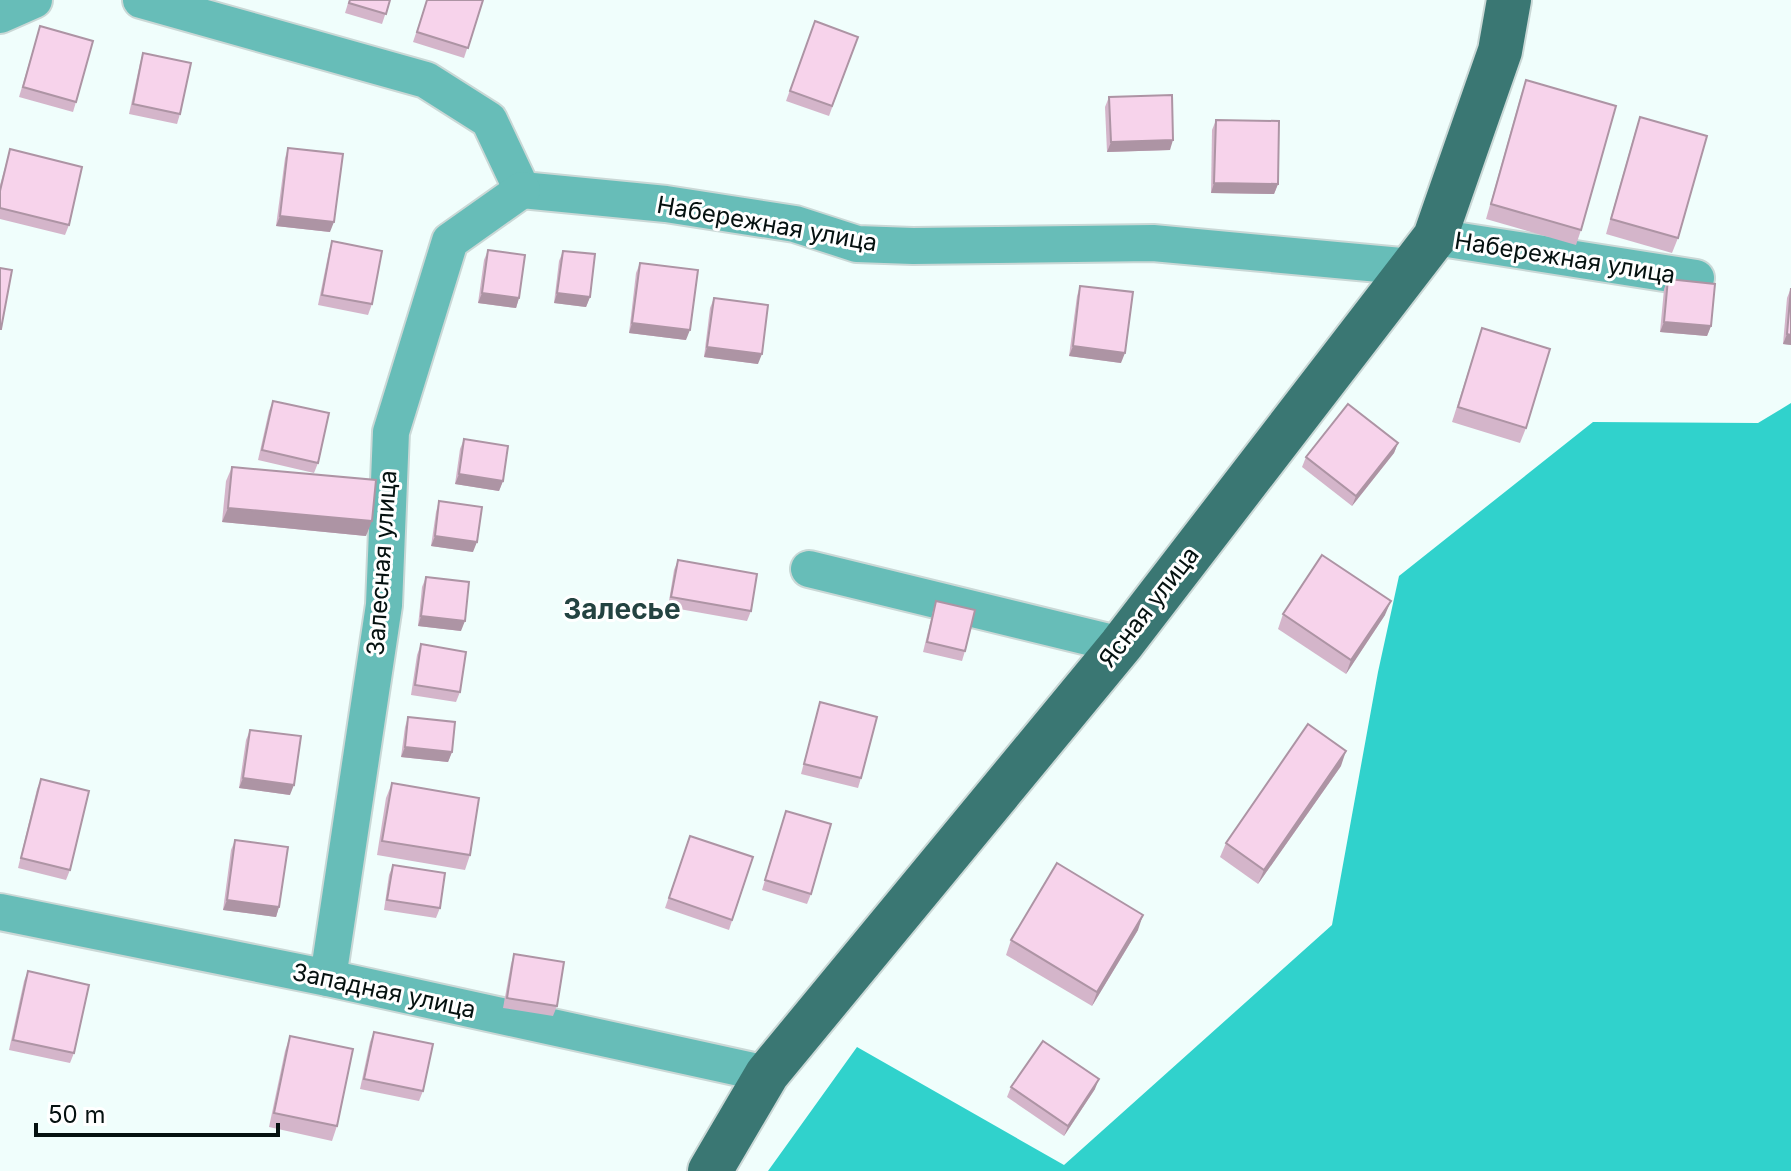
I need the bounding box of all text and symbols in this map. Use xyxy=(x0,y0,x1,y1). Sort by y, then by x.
street label: Набережная улица xyxy=(655,190,879,257)
street label: Набережная улица xyxy=(1453,226,1677,289)
street label: Залесная улица xyxy=(361,469,402,657)
street label: Ясная улица xyxy=(1093,541,1205,673)
district label: Залесье xyxy=(563,592,681,626)
street label: Западная улица xyxy=(290,957,479,1024)
scale bar xyxy=(36,1087,278,1137)
text: 50 m xyxy=(48,1100,106,1129)

